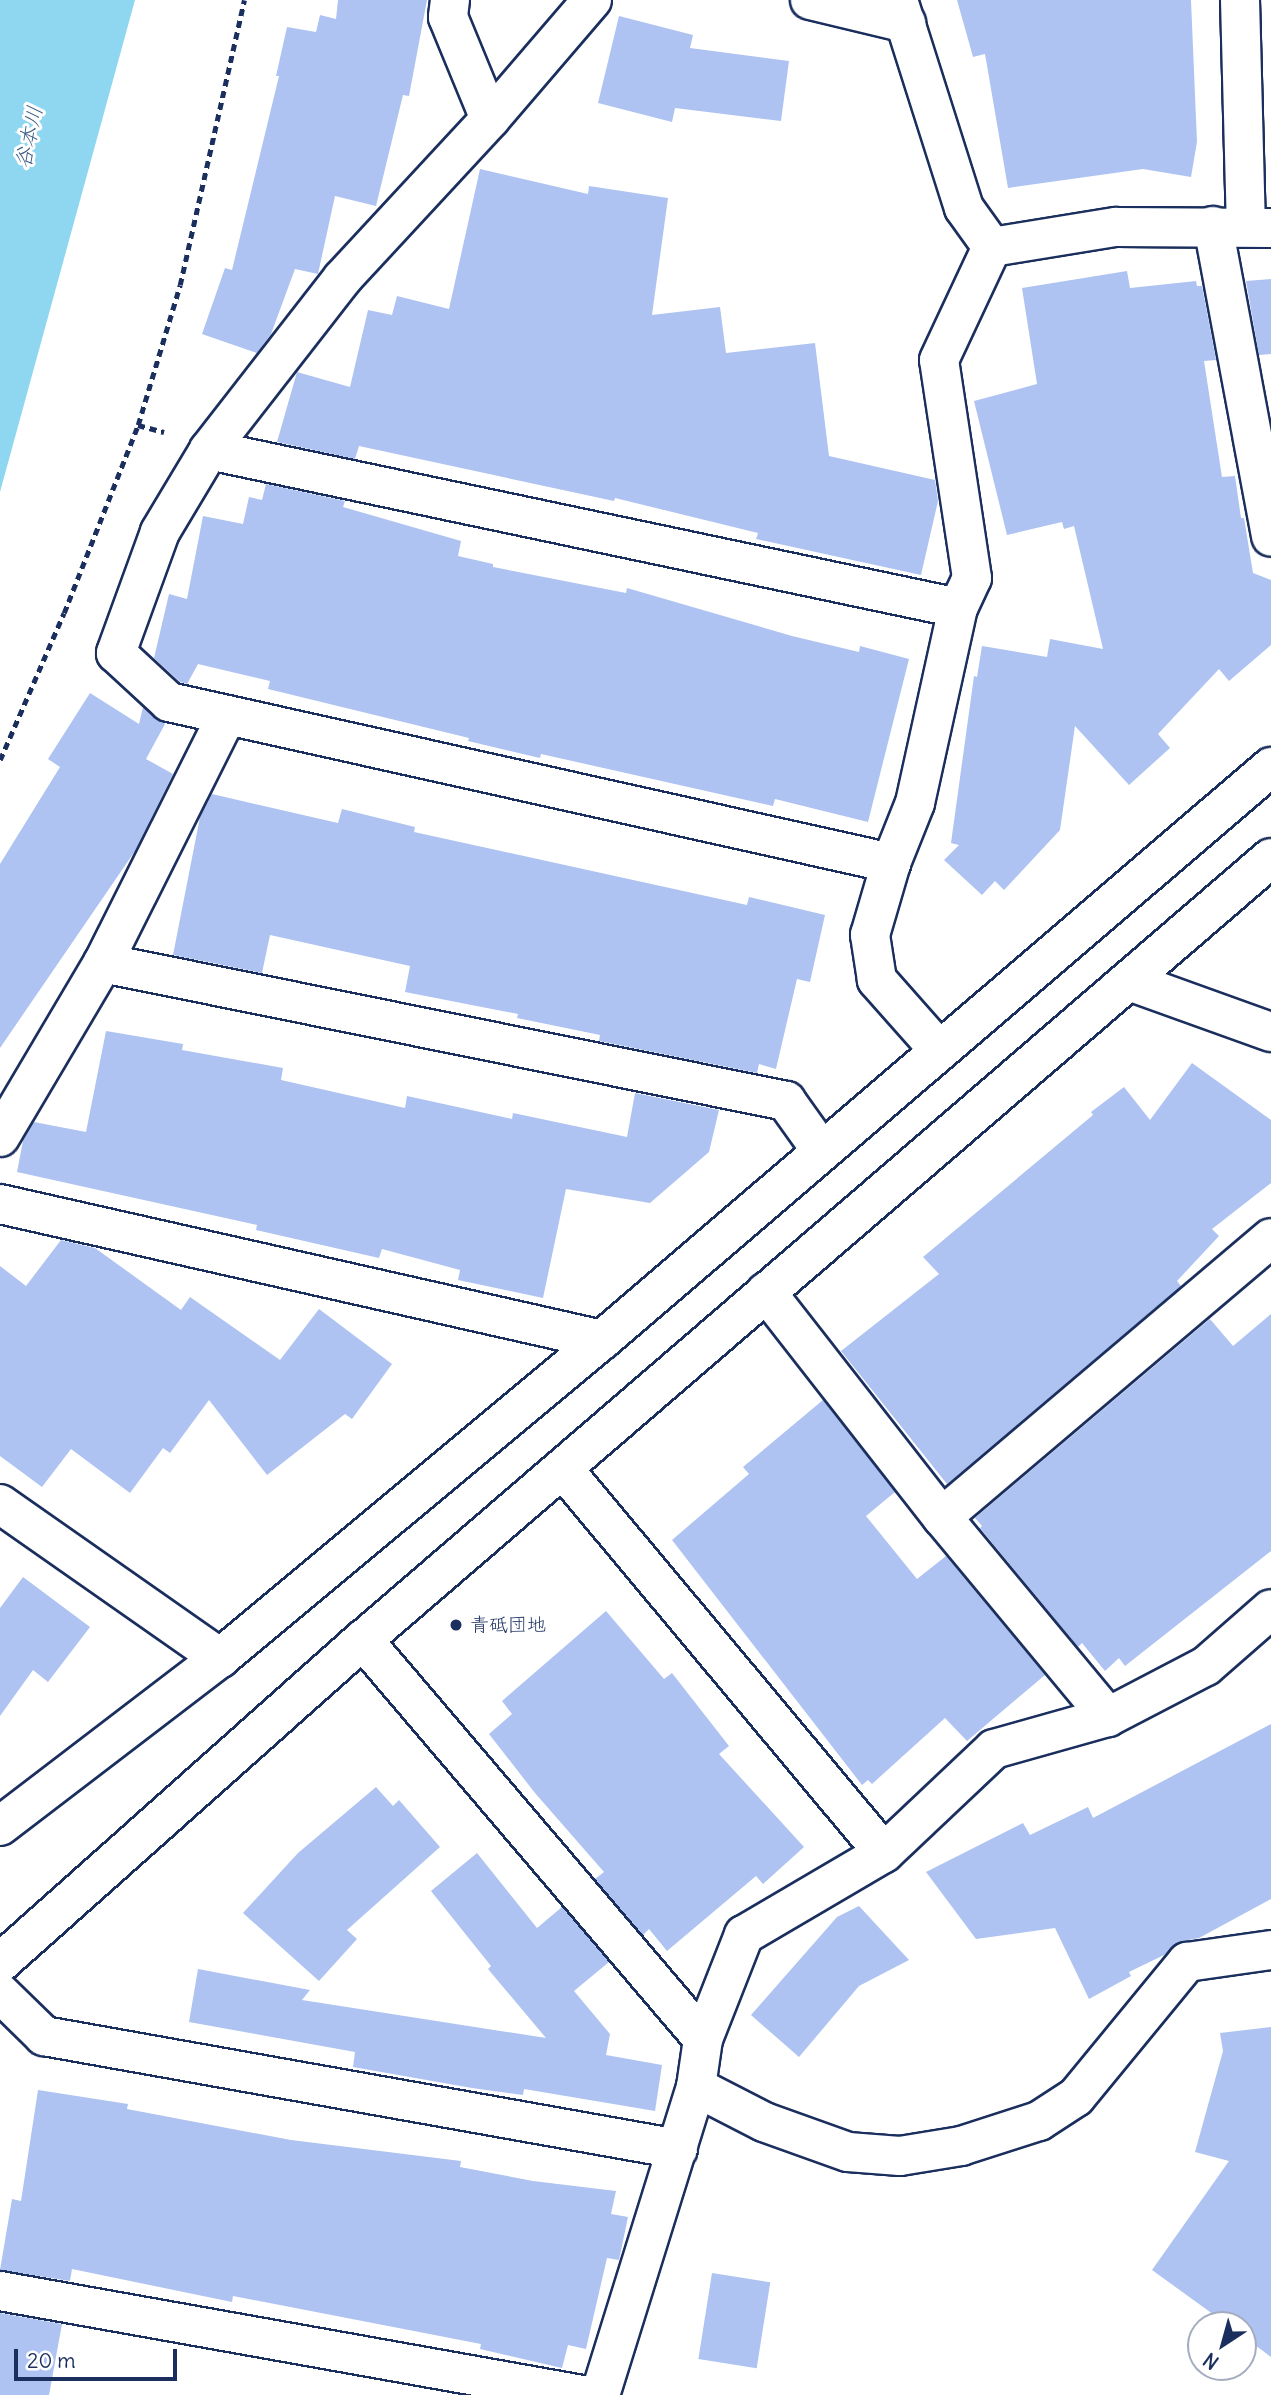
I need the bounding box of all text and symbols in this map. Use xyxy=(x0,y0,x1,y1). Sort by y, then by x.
water label: 谷本川 xyxy=(10,104,48,170)
place label: 青砥団地 xyxy=(470,1614,546,1636)
marker: 青砥団地 xyxy=(448,1617,464,1633)
north arrow xyxy=(1187,2311,1257,2381)
scale bar xyxy=(18,2336,180,2380)
text: 20 m xyxy=(27,2347,76,2374)
text: N xyxy=(1198,2348,1223,2375)

